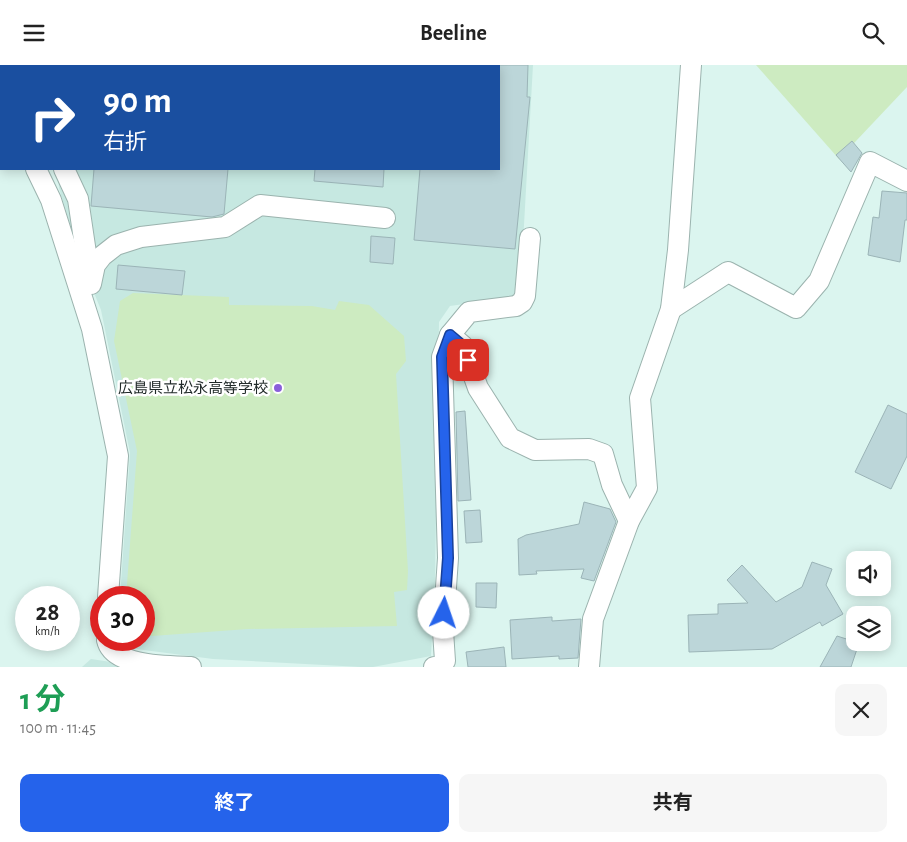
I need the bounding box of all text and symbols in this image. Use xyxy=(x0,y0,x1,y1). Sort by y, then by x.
icon: menu xyxy=(20,19,48,47)
icon: search xyxy=(859,19,887,47)
text: Beeline xyxy=(420,22,487,44)
text: 90 m xyxy=(103,84,172,119)
icon: right xyxy=(20,85,85,150)
text: 右折 xyxy=(103,131,147,153)
pin xyxy=(447,339,489,381)
icon: arrive xyxy=(454,346,482,374)
place label: 広島県立松永高等学校 xyxy=(118,380,268,396)
marker: 広島県立松永高等学校 xyxy=(272,382,284,394)
map controls xyxy=(846,551,891,651)
button: sound xyxy=(846,551,891,596)
speed limit sign: 30 xyxy=(90,586,155,651)
position arrow xyxy=(417,586,469,638)
text: 28 xyxy=(35,600,60,625)
button: layers xyxy=(846,606,891,651)
text: km/h xyxy=(35,625,60,637)
button: close xyxy=(835,684,887,736)
text: 1 分 xyxy=(20,685,65,715)
text: 100 m · 11:45 xyxy=(20,720,96,736)
button: 終了 xyxy=(20,774,449,832)
button: 共有 xyxy=(459,774,887,832)

